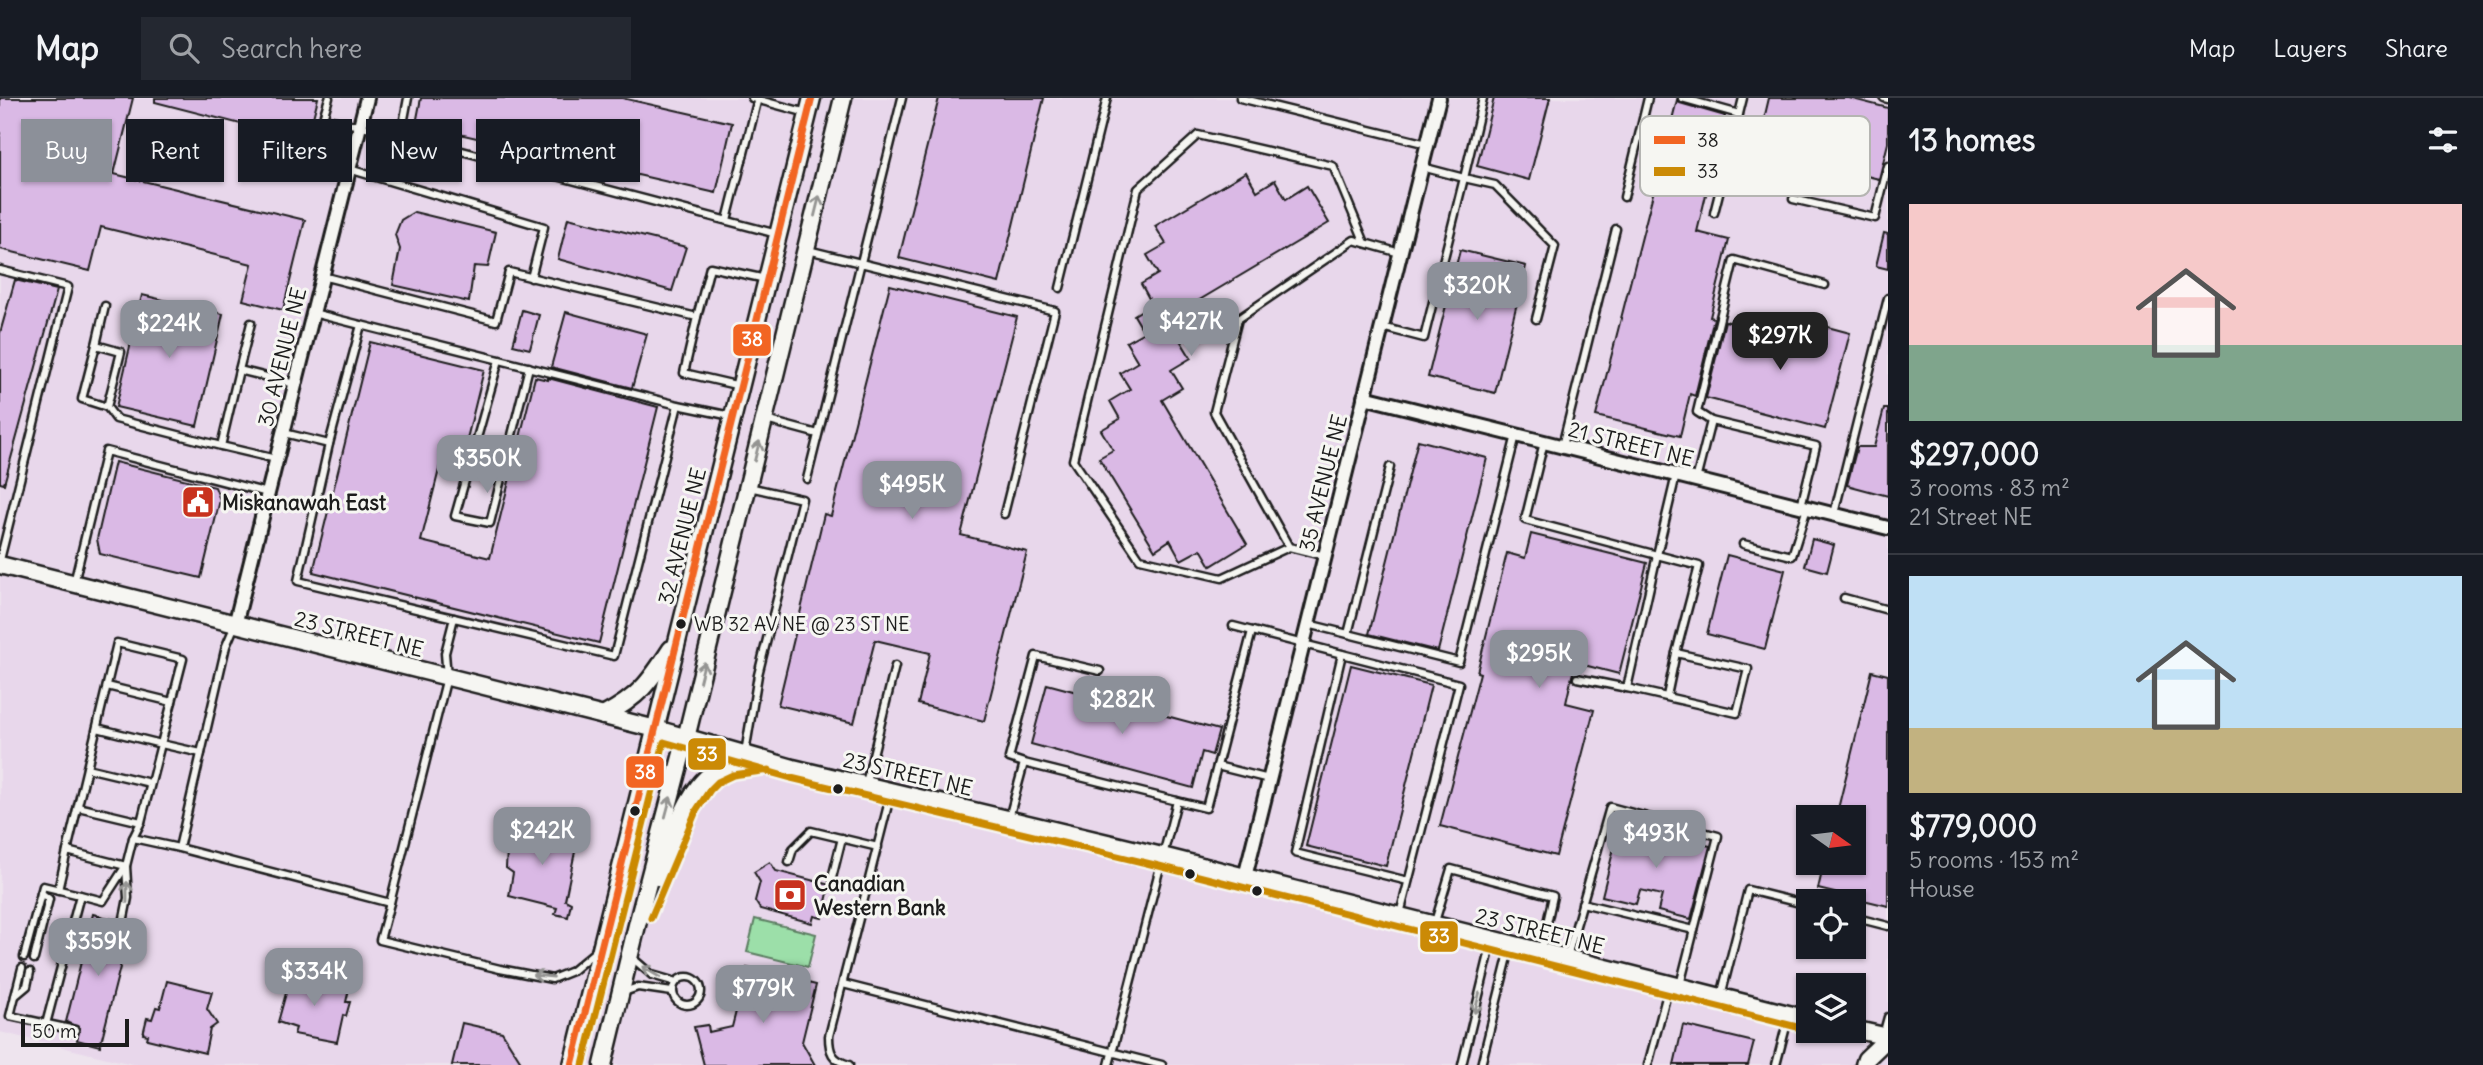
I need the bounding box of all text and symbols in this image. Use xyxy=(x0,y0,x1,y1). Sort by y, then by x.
search box xyxy=(141,17,631,80)
text: Map xyxy=(35,27,99,69)
icon: search xyxy=(165,29,203,67)
text: Search here xyxy=(221,32,362,65)
text: Map xyxy=(2189,33,2235,63)
text: Layers xyxy=(2273,33,2347,63)
text: Share xyxy=(2385,33,2448,63)
legend xyxy=(1640,116,1870,196)
chip: Buy xyxy=(21,119,112,182)
chip: Rent xyxy=(126,119,224,182)
chip: Filters xyxy=(238,119,352,182)
chip: New xyxy=(366,119,462,182)
chip: Apartment xyxy=(476,119,640,182)
text: 13 homes xyxy=(1909,121,2035,159)
icon: filters xyxy=(2424,121,2462,159)
text: 38 xyxy=(1697,128,1719,152)
text: 33 xyxy=(1697,159,1719,183)
one-way arrow xyxy=(810,195,824,218)
icon: home xyxy=(2123,250,2249,376)
pin: $320K xyxy=(1428,262,1526,322)
text: $320K xyxy=(1443,270,1511,299)
street label: 30 AVENUE NE xyxy=(252,285,312,429)
pin: $427K xyxy=(1142,299,1240,358)
pin: $224K xyxy=(120,300,218,360)
text: $427K xyxy=(1159,306,1223,335)
text: $224K xyxy=(136,308,202,337)
pin: $297K xyxy=(1731,313,1829,372)
text: $297K xyxy=(1748,320,1812,349)
line badge: 38 xyxy=(732,323,772,357)
text: 38 xyxy=(741,327,763,351)
street label: 35 AVENUE NE xyxy=(1293,412,1353,554)
street label: 21 STREET NE xyxy=(1565,415,1697,473)
text: $297,000 xyxy=(1909,435,2040,473)
pin: $350K xyxy=(438,436,536,495)
one-way arrow xyxy=(750,440,764,463)
text: $350K xyxy=(453,443,521,472)
pin: $495K xyxy=(863,462,961,521)
street label: 32 AVENUE NE xyxy=(652,465,712,607)
text: $495K xyxy=(879,469,945,498)
text: 3 rooms · 83 m² xyxy=(1909,473,2070,502)
public building icon: Miskanawah East xyxy=(179,483,217,521)
place label: Miskanawah East xyxy=(222,489,387,516)
text: 21 Street NE xyxy=(1909,502,2033,531)
street label: 23 STREET NE xyxy=(292,605,426,663)
place label: WB 32 AV NE @ 23 ST NE xyxy=(694,612,909,636)
marker: WB 32 AV NE @ 23 ST NE xyxy=(674,617,688,631)
icon: home xyxy=(2123,622,2249,748)
pin: $295K xyxy=(1490,630,1588,690)
text: $295K xyxy=(1506,638,1572,667)
one-way arrow xyxy=(696,661,709,684)
pin: $282K xyxy=(1073,676,1171,736)
text: $282K xyxy=(1089,684,1155,713)
line badge: 33 xyxy=(687,737,727,771)
text: 33 xyxy=(696,742,718,766)
street label: 23 STREET NE xyxy=(841,746,975,802)
line badge: 38 xyxy=(625,755,665,789)
text: 38 xyxy=(634,760,656,784)
unlabelled marker xyxy=(831,782,845,796)
one-way arrow xyxy=(662,796,675,819)
unlabelled marker xyxy=(628,804,642,818)
north arrow xyxy=(1796,805,1866,875)
map controls xyxy=(1796,805,1866,1043)
text: $779,000 xyxy=(1909,807,2037,845)
pin: $242K xyxy=(493,808,591,867)
pin: $493K xyxy=(1607,810,1705,870)
text: $242K xyxy=(509,815,575,844)
text: $493K xyxy=(1623,818,1689,847)
text: 5 rooms · 153 m² xyxy=(1909,845,2079,874)
unlabelled marker xyxy=(1183,867,1197,881)
place label: Canadian Western Bank xyxy=(814,870,946,921)
text: House xyxy=(1909,874,1975,903)
bank icon: Canadian Western Bank xyxy=(771,876,809,914)
one-way arrow xyxy=(120,881,134,904)
unlabelled marker xyxy=(1250,884,1264,898)
button: locate xyxy=(1796,889,1866,959)
street label: 23 STREET NE xyxy=(1473,902,1607,960)
pin: $359K xyxy=(49,918,147,978)
line badge: 33 xyxy=(1419,920,1459,953)
text: 33 xyxy=(1428,924,1450,948)
text: $359K xyxy=(65,926,131,955)
pin: $334K xyxy=(265,948,363,1008)
text: $334K xyxy=(281,956,347,985)
one-way arrow xyxy=(641,964,661,978)
pin: $779K xyxy=(714,965,812,1025)
one-way arrow xyxy=(532,969,555,982)
text: $779K xyxy=(732,973,794,1002)
button: layers xyxy=(1796,973,1866,1043)
one-way arrow xyxy=(1470,991,1483,1014)
scale bar xyxy=(21,1016,130,1048)
text: 50 m xyxy=(32,1019,77,1043)

